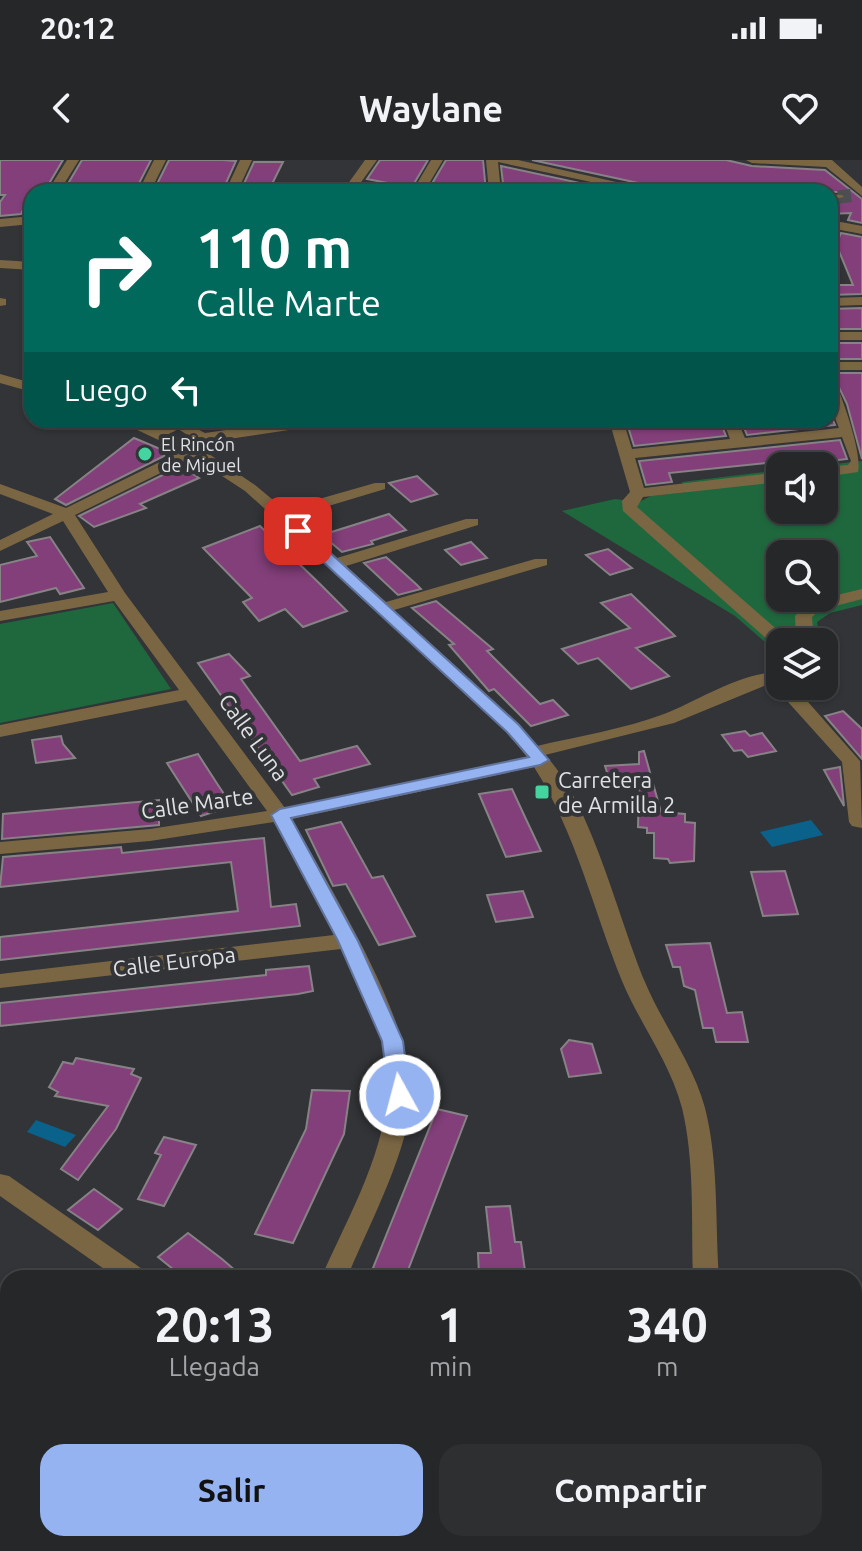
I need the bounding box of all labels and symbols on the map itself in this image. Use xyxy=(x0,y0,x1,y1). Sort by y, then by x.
place label: El Rincón de Miguel xyxy=(161,434,241,475)
marker: El Rincón de Miguel xyxy=(136,445,154,463)
pin xyxy=(264,497,332,565)
street label: Calle Luna xyxy=(214,689,294,785)
place label: Carretera de Armilla 2 xyxy=(558,767,675,817)
street label: Calle Marte xyxy=(139,783,255,823)
marker: Carretera de Armilla 2 xyxy=(533,783,551,801)
street label: Calle Europa xyxy=(111,941,237,981)
position arrow xyxy=(358,1053,442,1137)

